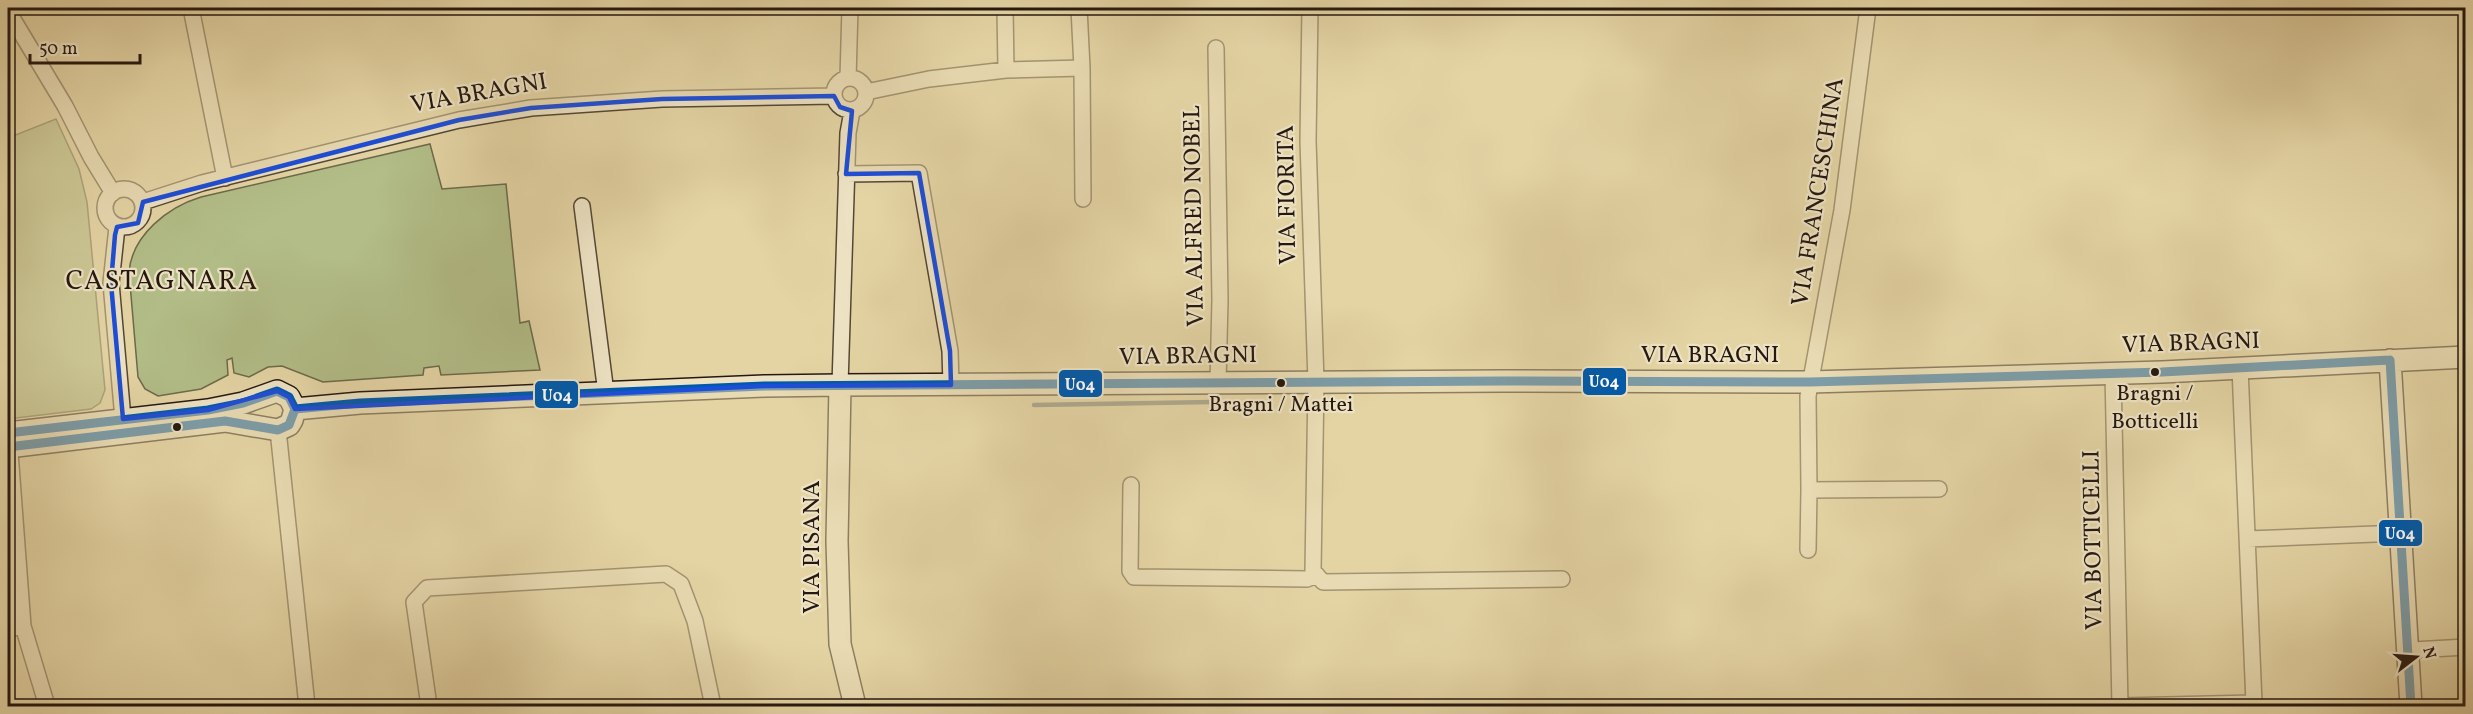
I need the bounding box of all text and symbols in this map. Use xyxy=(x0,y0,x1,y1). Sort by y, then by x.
scale bar xyxy=(30,27,140,65)
text: 50 m xyxy=(39,37,78,62)
street label: VIA BRAGNI xyxy=(408,65,550,123)
street label: VIA FRANCESCHINA xyxy=(1784,75,1854,309)
street label: VIA ALFRED NOBEL xyxy=(1176,105,1214,327)
street label: VIA FIORITA xyxy=(1270,125,1306,265)
district label: CASTAGNARA xyxy=(65,263,259,301)
street label: VIA BRAGNI xyxy=(2121,325,2261,363)
street label: VIA BRAGNI xyxy=(1119,339,1257,375)
street label: VIA BRAGNI xyxy=(1641,339,1779,373)
marker: Bragni / Botticelli xyxy=(2149,366,2161,378)
line badge: U04 xyxy=(1582,367,1627,396)
line badge: U04 xyxy=(1058,369,1103,398)
text: U04 xyxy=(1589,372,1619,394)
text: U04 xyxy=(1065,375,1095,397)
marker: Bragni / Mattei xyxy=(1275,377,1287,389)
place label: Bragni / Botticelli xyxy=(2111,379,2199,438)
line badge: U04 xyxy=(534,380,579,409)
text: U04 xyxy=(542,386,572,408)
place label: Bragni / Mattei xyxy=(1209,390,1353,421)
unlabelled marker xyxy=(171,421,183,433)
street label: VIA BOTTICELLI xyxy=(2075,450,2113,630)
street label: VIA PISANA xyxy=(796,480,830,614)
line badge: U04 xyxy=(2378,519,2423,547)
text: U04 xyxy=(2385,524,2415,546)
north arrow xyxy=(2386,627,2446,687)
text: N xyxy=(2416,644,2441,662)

